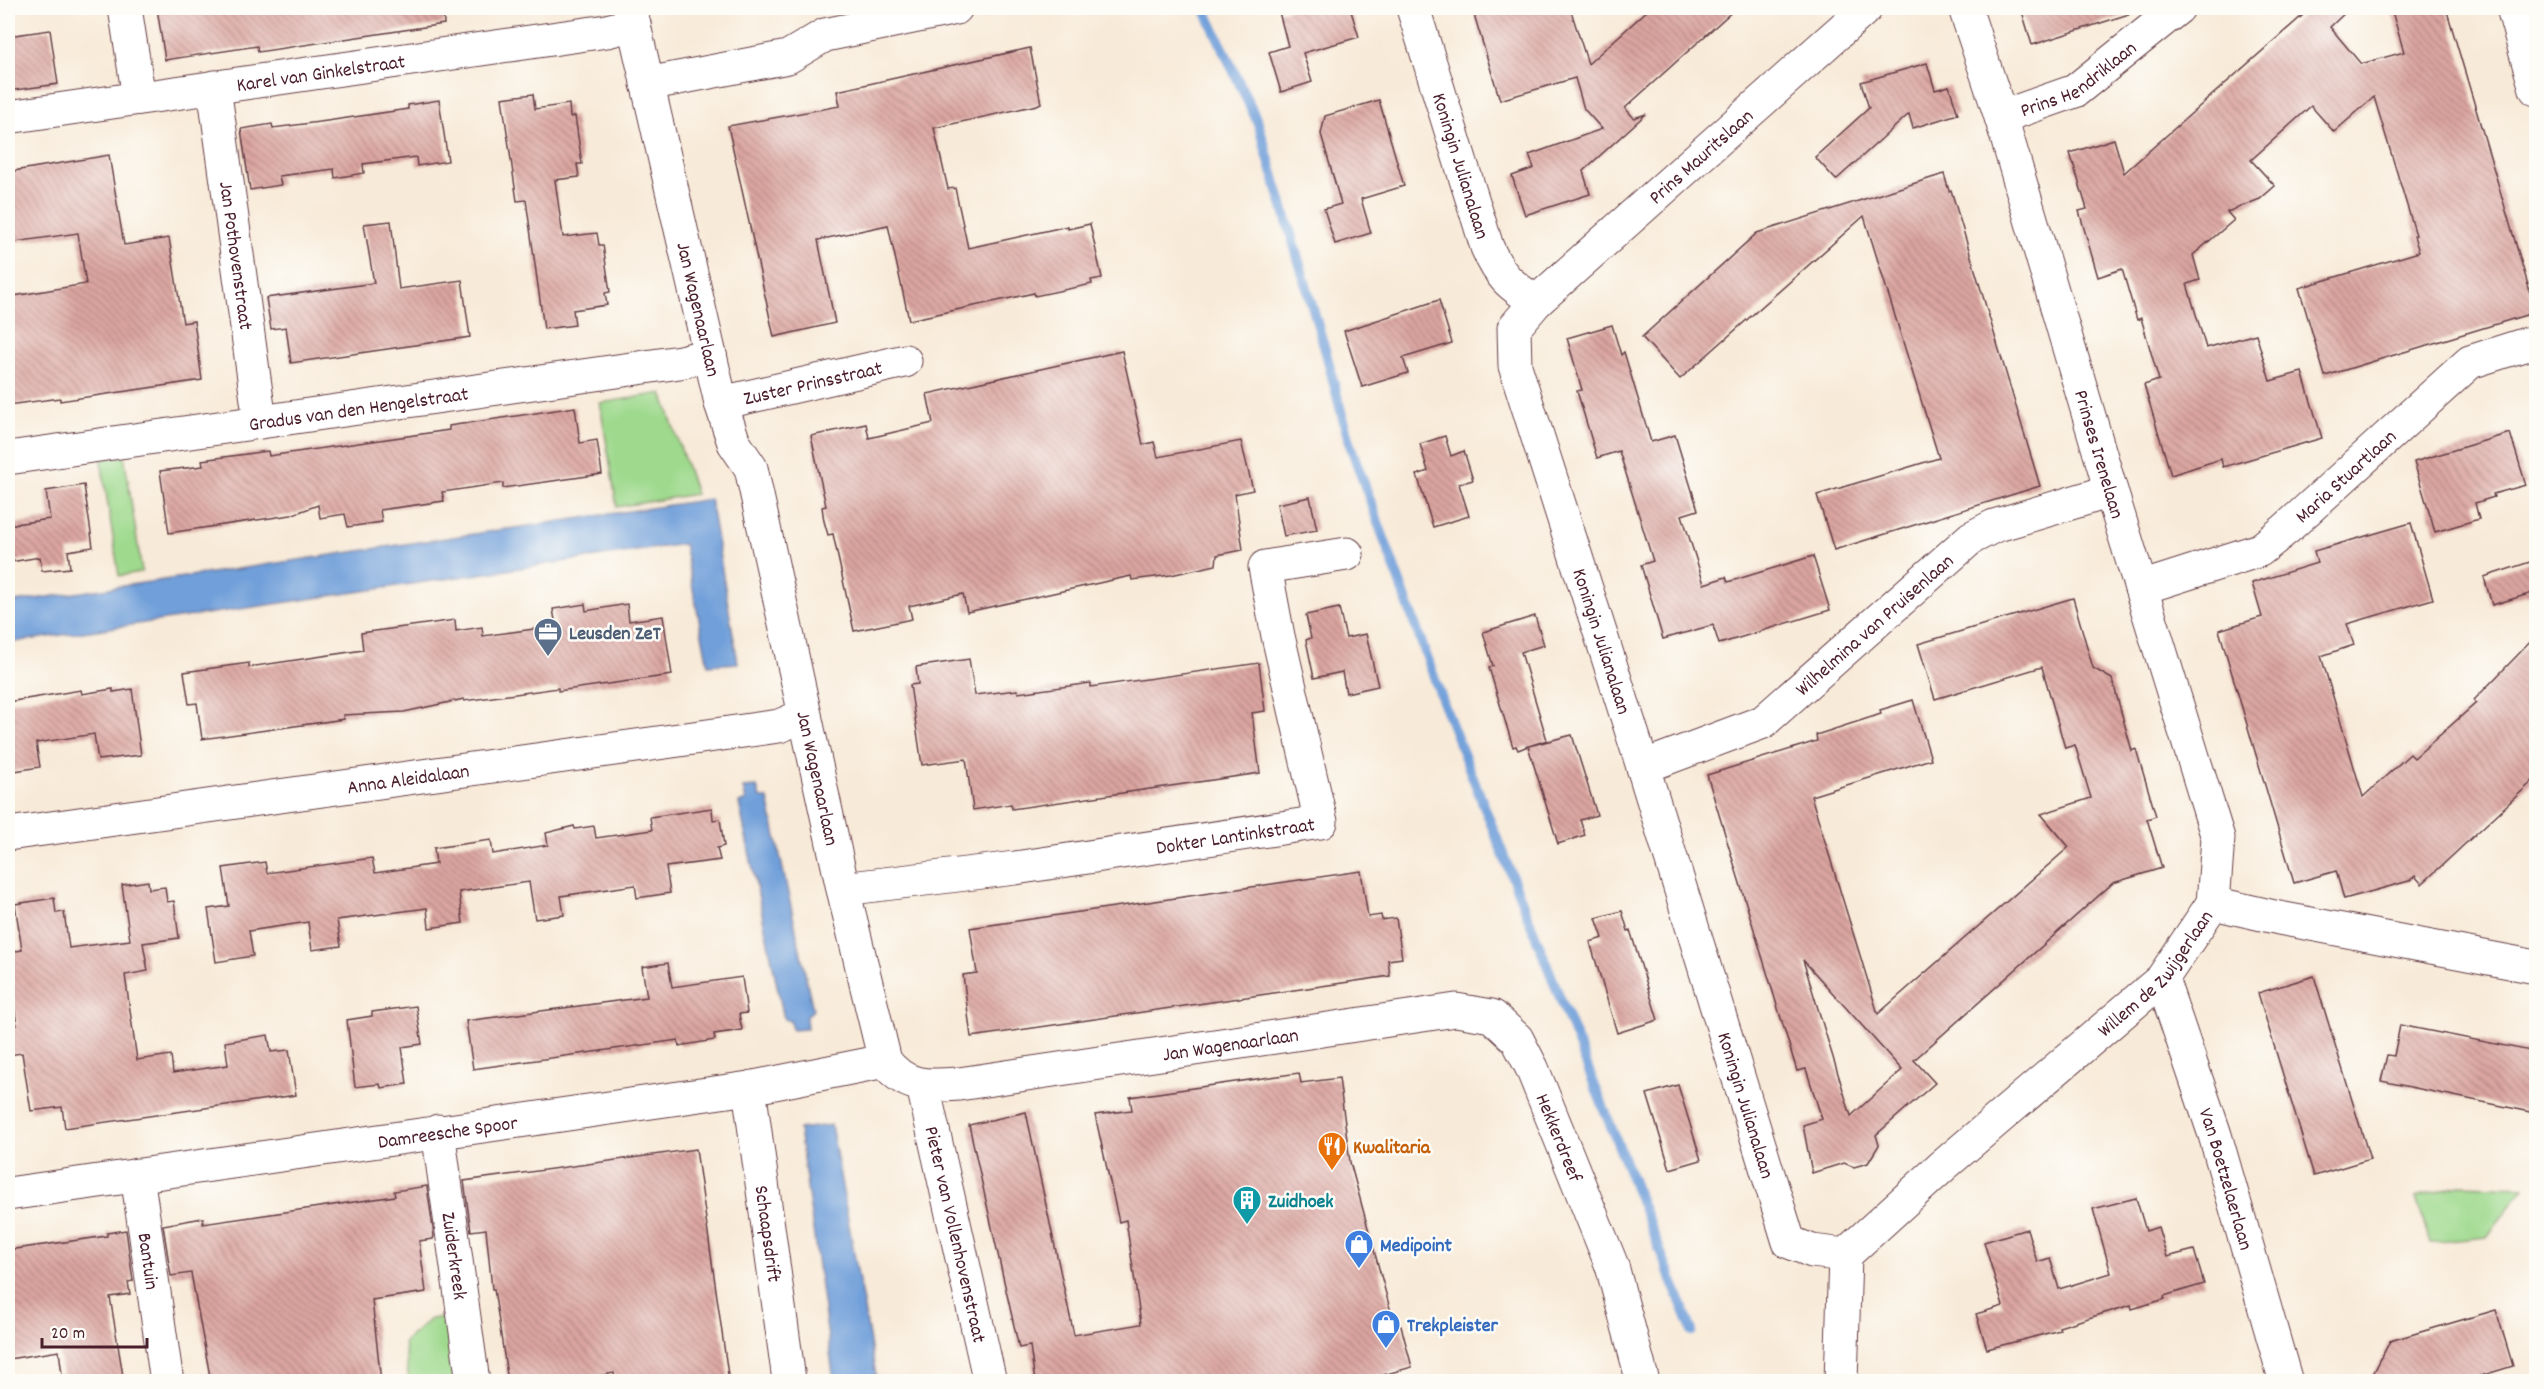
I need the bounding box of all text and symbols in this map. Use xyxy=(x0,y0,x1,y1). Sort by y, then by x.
street label: Prins Hendriklaan xyxy=(2017,36,2144,126)
street label: Karel van Ginkelstraat xyxy=(235,49,407,101)
street label: Koningin Julianalaan xyxy=(1423,90,1495,243)
street label: Prins Mauritslaan xyxy=(1644,104,1761,212)
street label: Jan Pothovenstraat xyxy=(210,180,258,332)
street label: Jan Wagenaarlaan xyxy=(667,240,725,380)
street label: Zuster Prinsstraat xyxy=(741,356,885,414)
street label: Gradus van den Hengelstraat xyxy=(247,381,471,440)
street label: Prinses Irenelaan xyxy=(2065,387,2130,523)
street label: Maria Stuartlaan xyxy=(2290,424,2404,531)
street label: Wilhelmina van Pruisenlaan xyxy=(1790,549,1961,704)
street label: Koningin Julianalaan xyxy=(1563,565,1636,718)
office icon: Leusden ZeT xyxy=(532,616,564,658)
place label: Leusden ZeT xyxy=(569,621,662,649)
street label: Jan Wagenaarlaan xyxy=(787,709,844,849)
street label: Anna Aleidalaan xyxy=(346,759,471,803)
street label: Dokter Lantinkstraat xyxy=(1154,812,1317,864)
street label: Willem de Zwijgerlaan xyxy=(2093,905,2221,1045)
street label: Jan Wagenaarlaan xyxy=(1161,1023,1301,1071)
street label: Koningin Julianalaan xyxy=(1708,1029,1780,1183)
street label: Hekkerdreef xyxy=(1527,1090,1588,1188)
street label: Van Boetzelaerlaan xyxy=(2190,1105,2258,1254)
street label: Damreesche Spoor xyxy=(376,1110,520,1158)
street label: Pieter van Vollenhovenstraat xyxy=(916,1124,992,1346)
restaurant icon: Kwalitaria xyxy=(1316,1130,1348,1172)
place label: Kwalitaria xyxy=(1353,1135,1431,1163)
street label: Schaapsdrift xyxy=(745,1184,786,1284)
building icon: Zuidhoek xyxy=(1231,1184,1263,1226)
place label: Zuidhoek xyxy=(1268,1189,1334,1217)
street label: Zuiderkreek xyxy=(432,1211,472,1302)
shop icon: Medipoint xyxy=(1343,1228,1375,1270)
street label: Bantuin xyxy=(129,1231,164,1292)
place label: Medipoint xyxy=(1380,1233,1453,1261)
shop icon: Trekpleister xyxy=(1370,1308,1402,1350)
scale bar xyxy=(42,1311,147,1349)
place label: Trekpleister xyxy=(1407,1313,1498,1341)
text: 20 m xyxy=(51,1322,85,1347)

